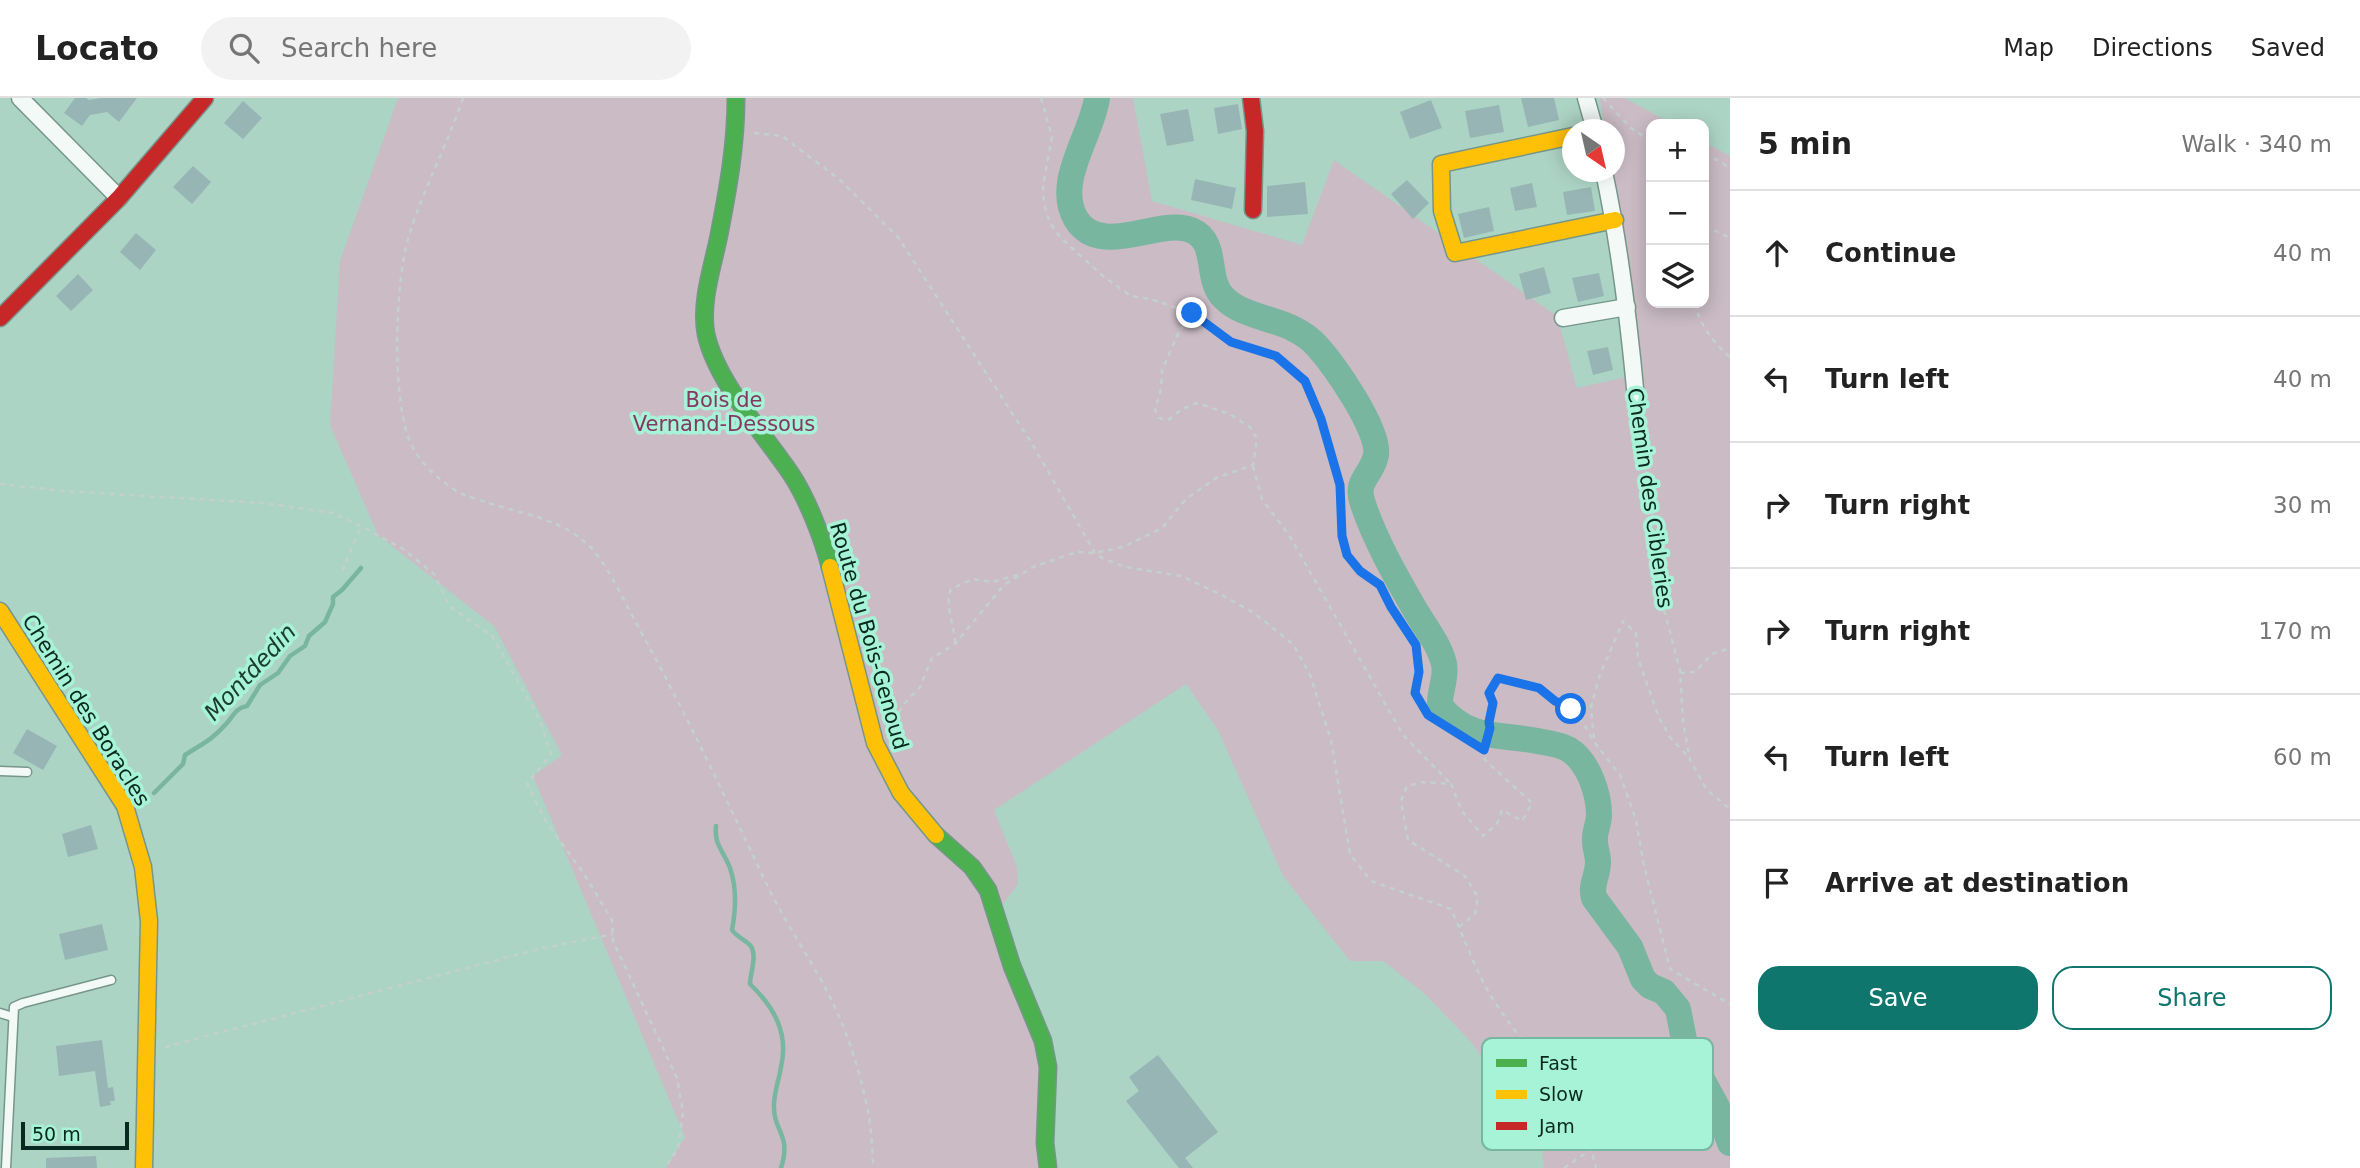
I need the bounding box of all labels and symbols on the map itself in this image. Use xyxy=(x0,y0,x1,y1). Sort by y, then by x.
north arrow xyxy=(1562,119,1625,182)
route end xyxy=(1176,297,1207,328)
street label: Chemin des Cibleries xyxy=(1623,386,1677,610)
park label: Bois de Vernand-Dessous xyxy=(633,388,815,436)
street label: Route du Bois-Genoud xyxy=(825,520,913,752)
street label: Chemin des Boracles xyxy=(17,610,155,810)
water label: Montdedin xyxy=(199,619,301,725)
route start xyxy=(1555,693,1586,724)
legend xyxy=(1482,1038,1713,1150)
text: Fast xyxy=(1539,1052,1577,1074)
text: Slow xyxy=(1539,1083,1584,1105)
text: Jam xyxy=(1538,1115,1575,1137)
scale bar xyxy=(21,1119,130,1151)

